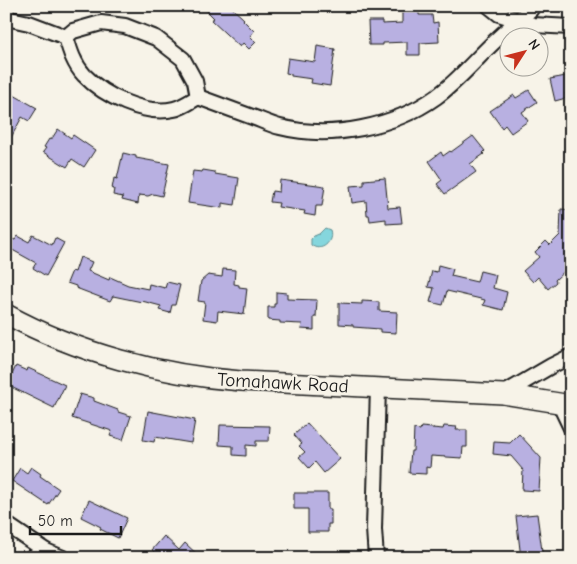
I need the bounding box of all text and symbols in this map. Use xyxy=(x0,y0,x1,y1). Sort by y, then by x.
north arrow xyxy=(500,28,550,78)
text: N xyxy=(525,36,544,53)
street label: Tomahawk Road xyxy=(217,369,349,397)
scale bar xyxy=(30,504,121,536)
text: 50 m xyxy=(38,512,73,530)

